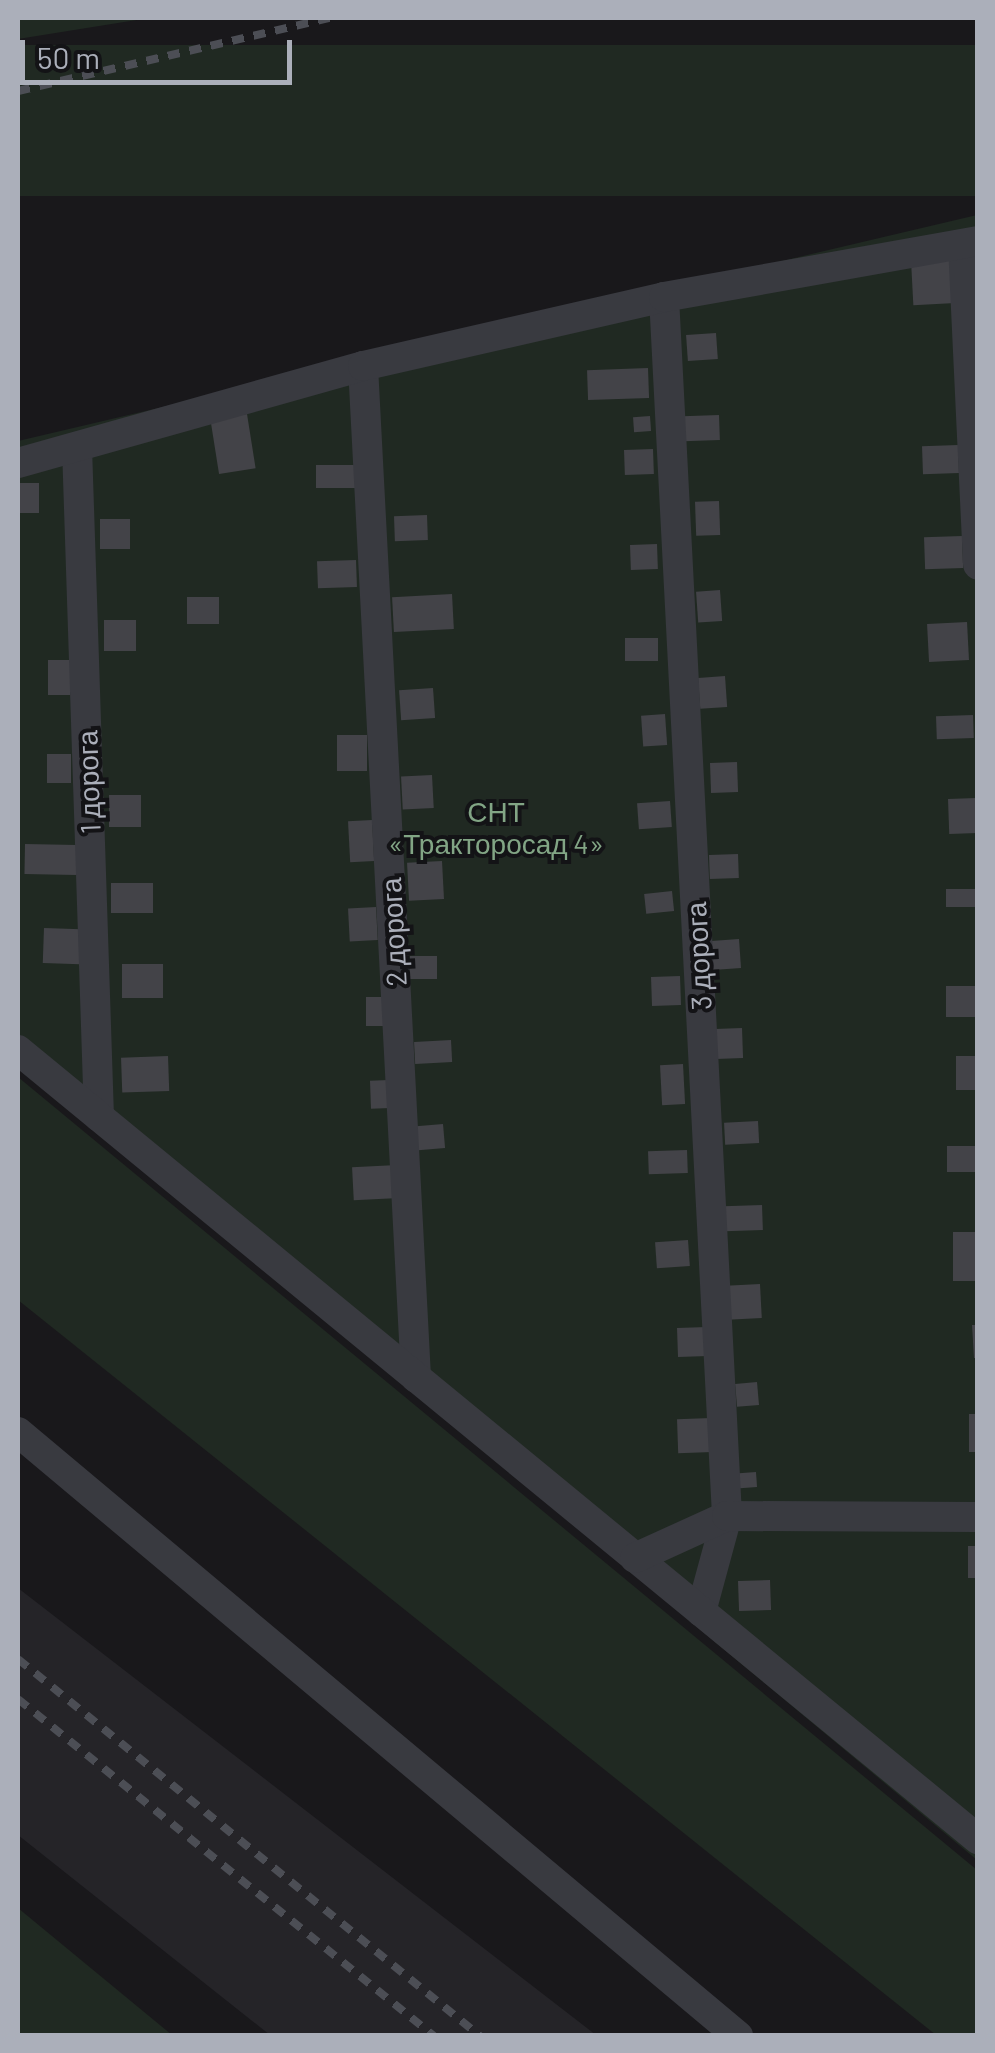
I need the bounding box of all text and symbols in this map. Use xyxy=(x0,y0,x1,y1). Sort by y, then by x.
scale bar xyxy=(25,20,298,82)
text: 50 m xyxy=(37,39,100,75)
street label: 1 дорога xyxy=(69,730,107,834)
park label: СНТ «Тракторосад 4» xyxy=(388,794,604,860)
street label: 2 дорога xyxy=(373,877,413,987)
street label: 3 дорога xyxy=(678,901,718,1011)

